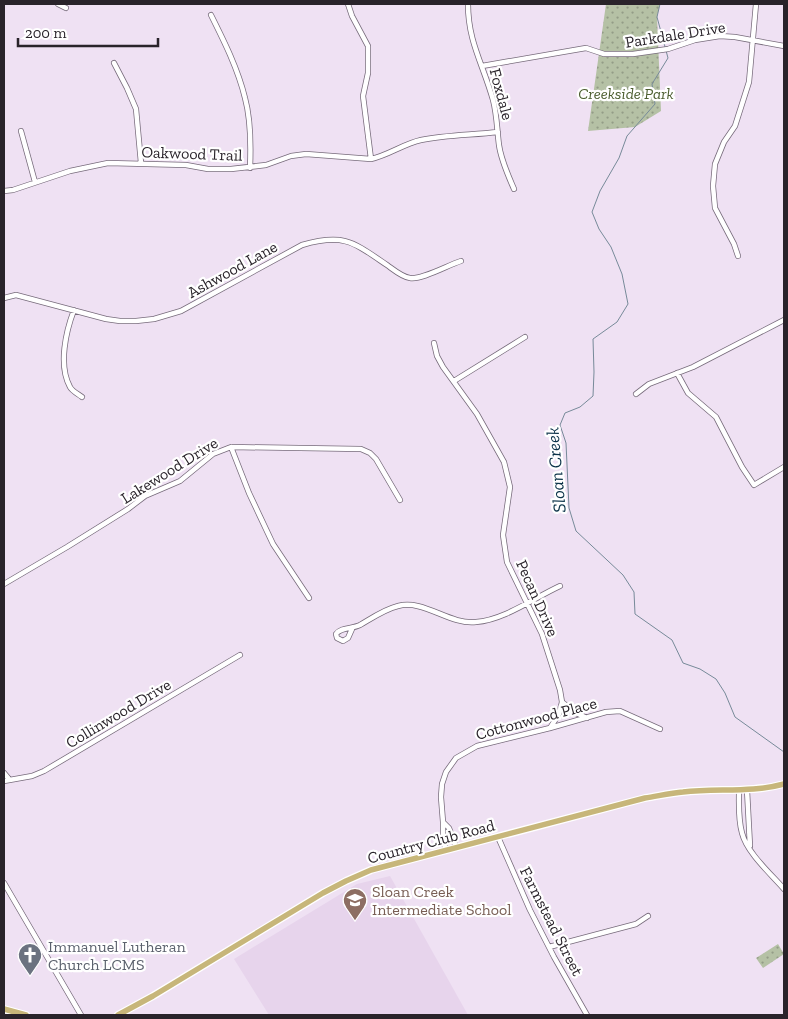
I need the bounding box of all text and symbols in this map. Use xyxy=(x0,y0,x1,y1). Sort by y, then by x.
scale bar xyxy=(18,15,158,47)
street label: Parkdale Drive xyxy=(624,17,726,52)
text: 200 m xyxy=(25,24,66,42)
street label: Foxdale xyxy=(486,66,518,122)
park label: Creekside Park xyxy=(578,84,674,103)
street label: Oakwood Trail xyxy=(141,142,243,165)
street label: Ashwood Lane xyxy=(184,237,281,302)
water label: Sloan Creek xyxy=(541,426,571,514)
street label: Lakewood Drive xyxy=(117,433,221,508)
street label: Pecan Drive xyxy=(512,557,563,639)
street label: Collinwood Drive xyxy=(62,675,174,752)
street label: Cottonwood Place xyxy=(474,693,599,744)
street label: Country Club Road xyxy=(365,815,497,868)
street label: Farmstead Street xyxy=(516,864,587,979)
place label: Sloan Creek Intermediate School xyxy=(372,882,511,919)
school or university icon: Sloan Creek Intermediate School xyxy=(342,887,368,921)
place label: Immanuel Lutheran Church LCMS xyxy=(48,937,186,974)
church icon: Immanuel Lutheran Church LCMS xyxy=(17,942,43,976)

